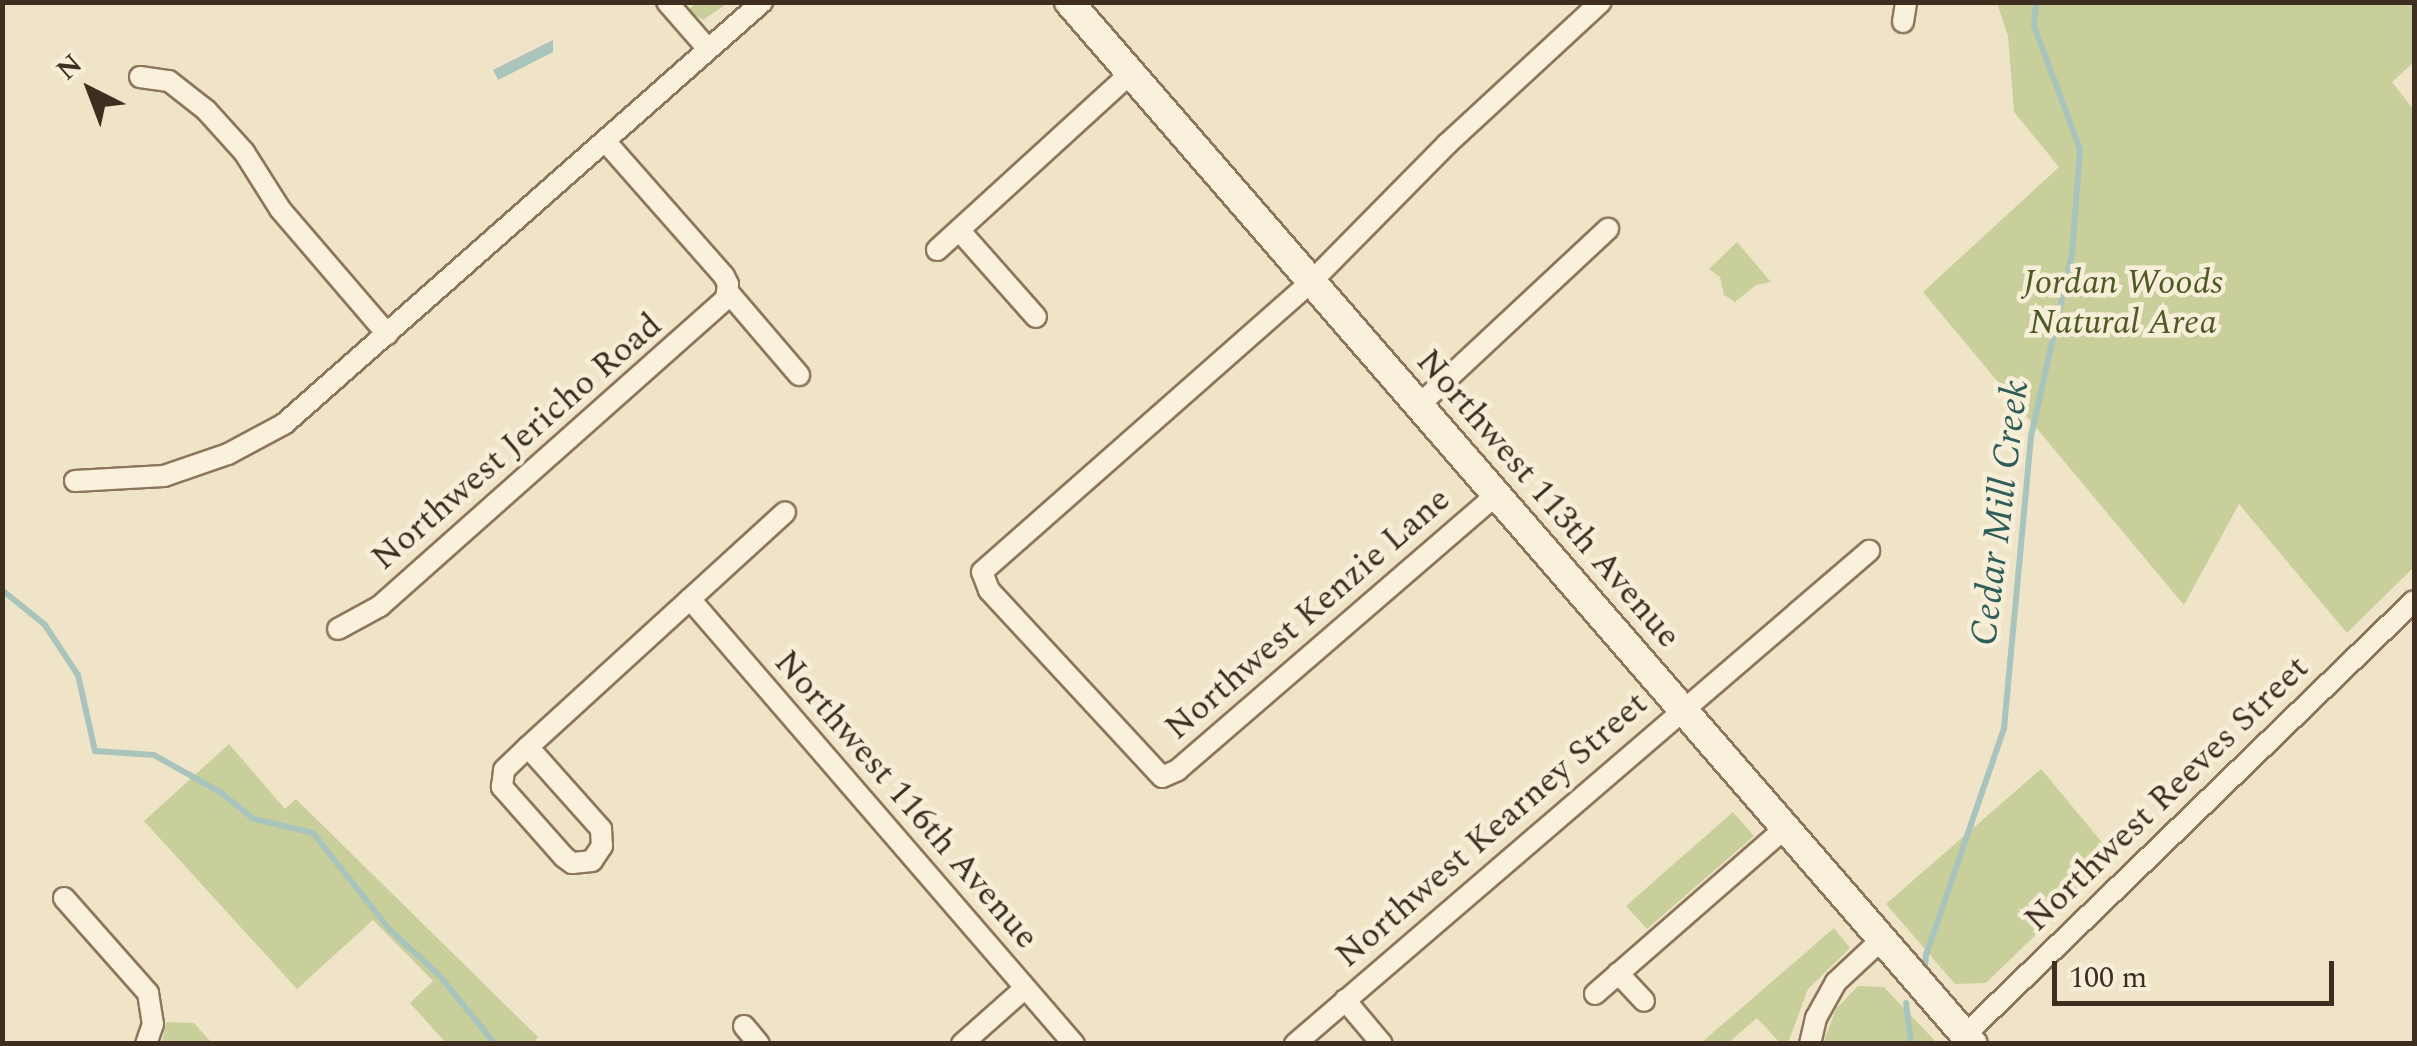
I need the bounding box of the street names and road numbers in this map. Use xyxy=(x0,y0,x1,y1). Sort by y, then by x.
street label: Northwest Jericho Road xyxy=(363,305,671,579)
street label: Northwest 113th Avenue xyxy=(1407,341,1689,657)
street label: Northwest Kenzie Lane xyxy=(1157,479,1459,749)
street label: Northwest 116th Avenue xyxy=(765,642,1047,958)
street label: Northwest Reeves Street xyxy=(2016,647,2318,941)
street label: Northwest Kearney Street xyxy=(1327,683,1657,977)

